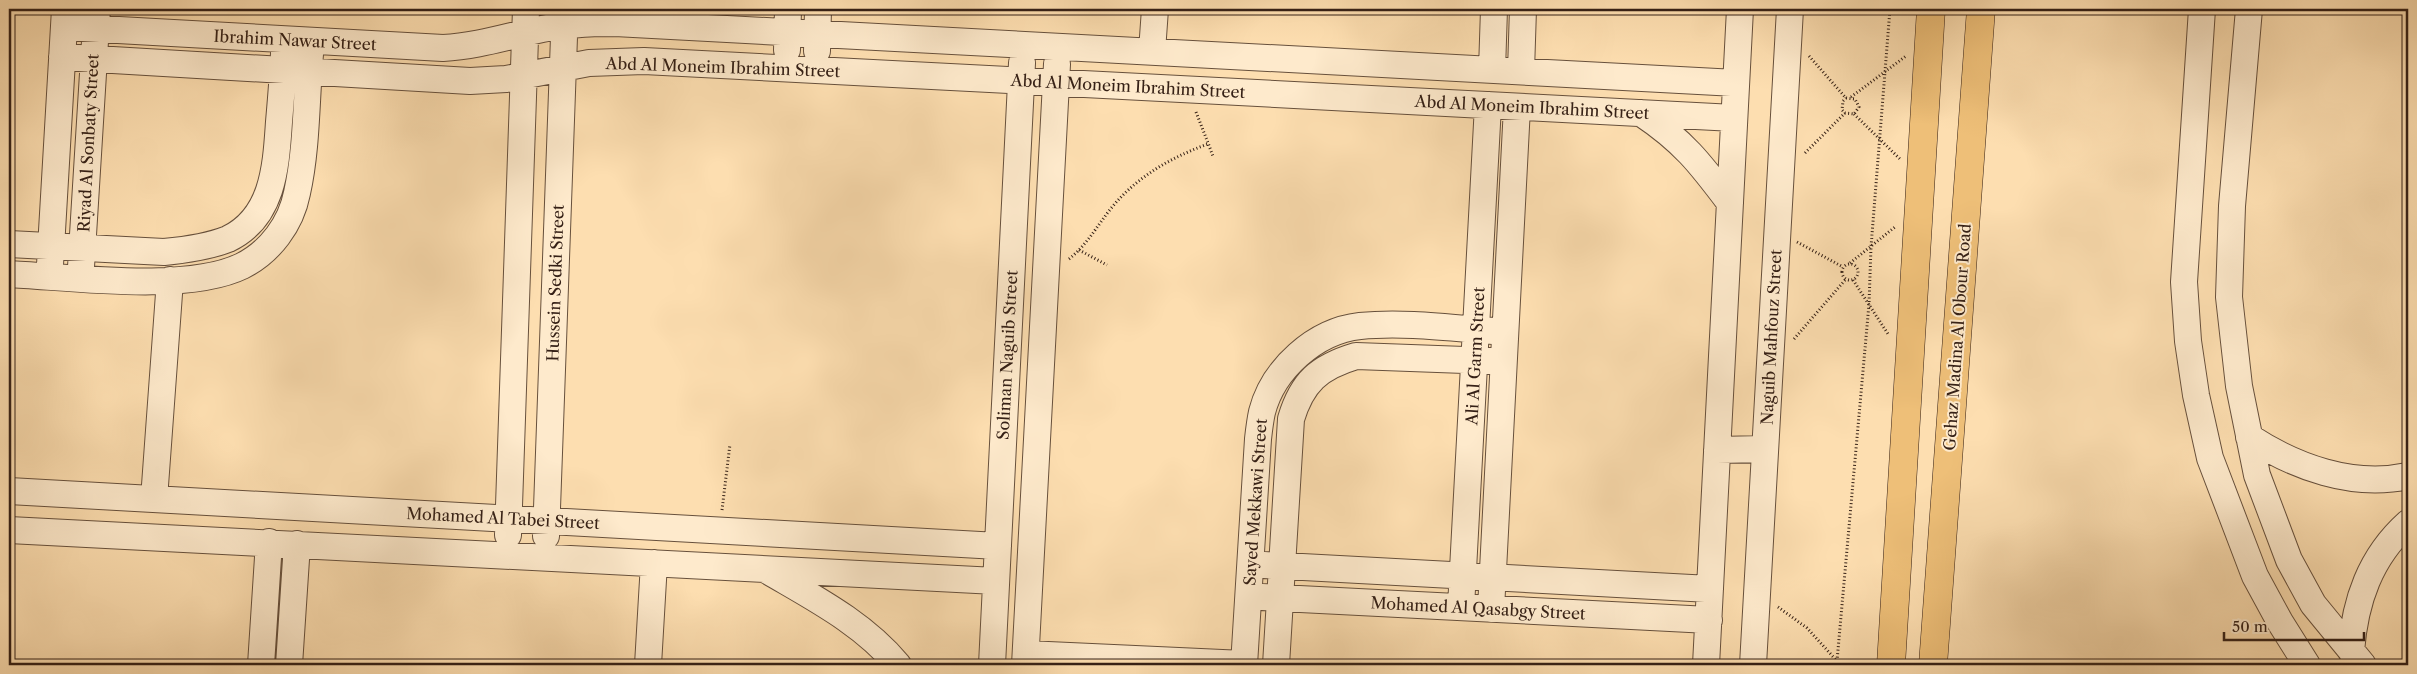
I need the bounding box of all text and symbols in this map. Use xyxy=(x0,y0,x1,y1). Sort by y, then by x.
street label: Ibrahim Nawar Street xyxy=(213,26,377,54)
street label: Riyad Al Sonbaty Street xyxy=(73,53,103,233)
street label: Abd Al Moneim Ibrahim Street xyxy=(604,53,841,81)
street label: Abd Al Moneim Ibrahim Street xyxy=(1009,70,1246,102)
street label: Abd Al Moneim Ibrahim Street xyxy=(1413,91,1650,123)
street label: Hussein Sedki Street xyxy=(542,204,568,362)
street label: Gehaz Madina Al Obour Road xyxy=(1939,223,1975,451)
street label: Naguib Mahfouz Street xyxy=(1756,248,1786,425)
street label: Soliman Naguib Street xyxy=(993,269,1021,441)
street label: Ali Al Garm Street xyxy=(1461,286,1489,427)
street label: Sayed Mekkawi Street xyxy=(1239,417,1271,586)
street label: Mohamed Al Tabei Street xyxy=(406,503,601,533)
street label: Mohamed Al Qasabgy Street xyxy=(1370,592,1586,624)
scale bar xyxy=(2224,609,2364,641)
text: 50 m xyxy=(2232,617,2268,636)

